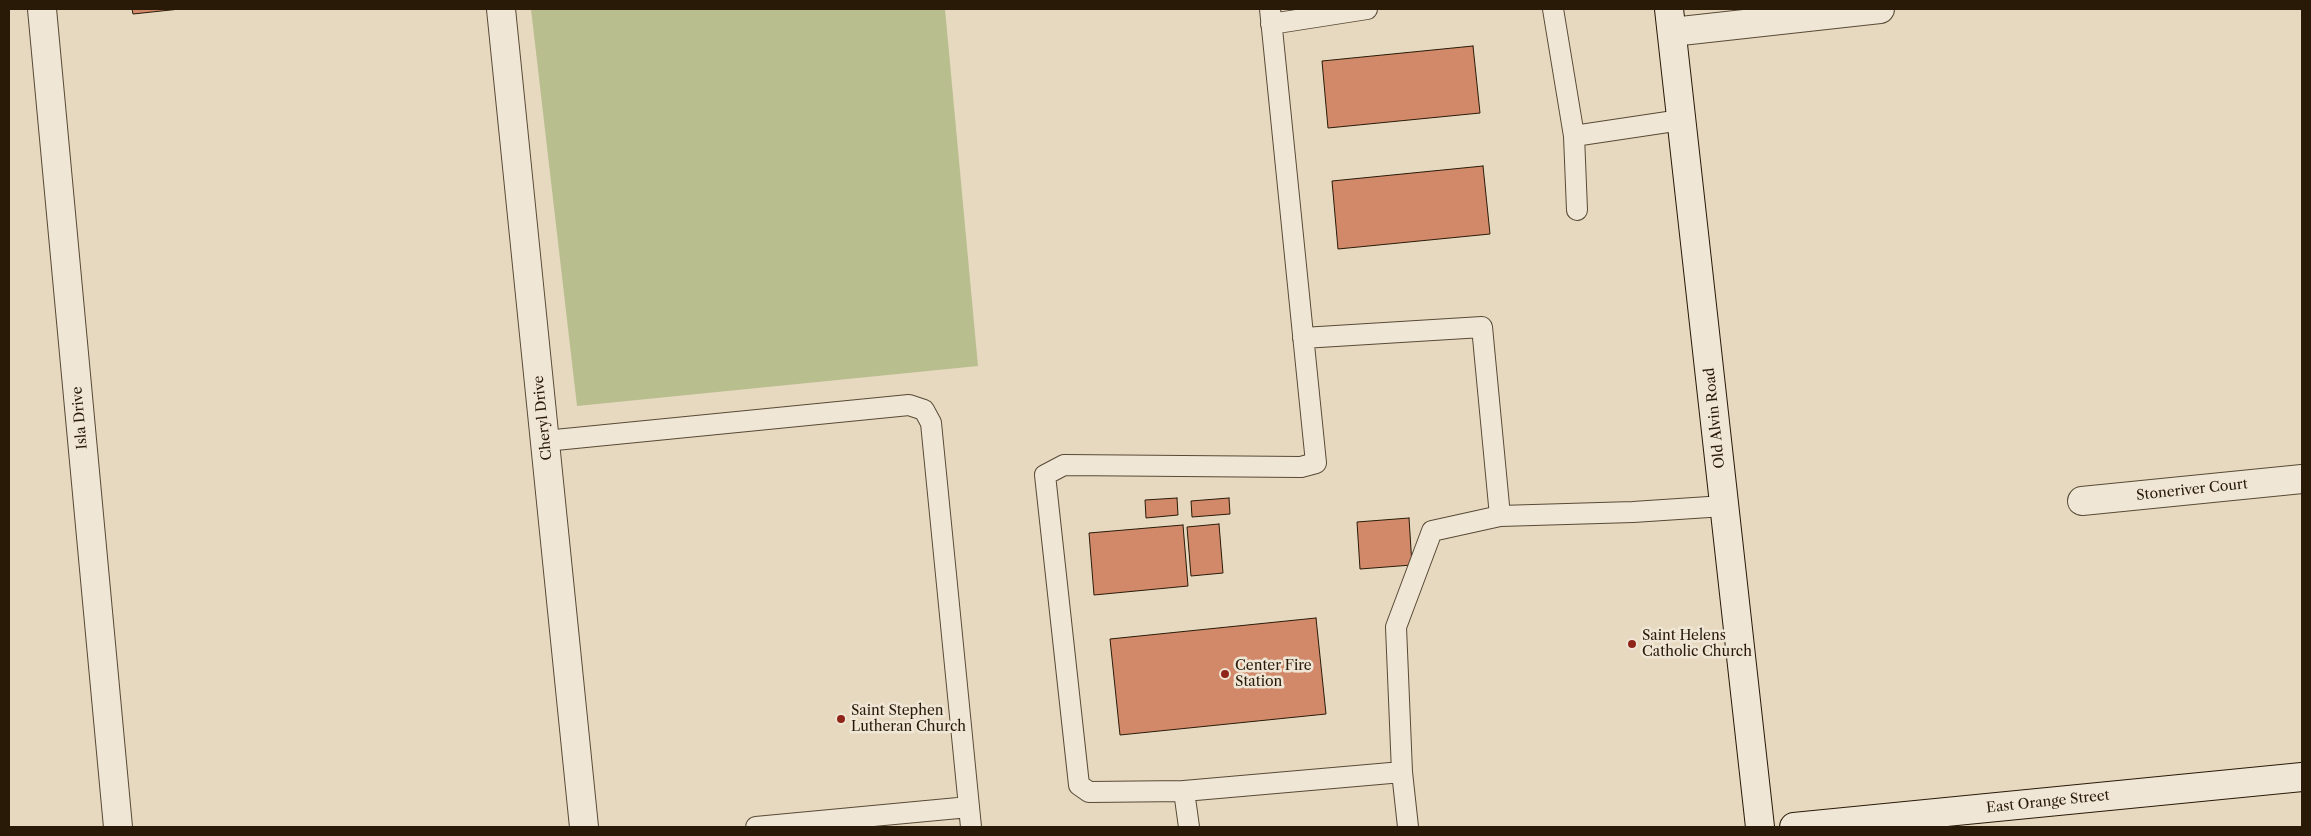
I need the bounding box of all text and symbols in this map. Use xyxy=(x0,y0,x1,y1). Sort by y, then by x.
street label: Old Alvin Road xyxy=(1701,367,1729,469)
street label: Cheryl Drive xyxy=(530,375,556,461)
street label: Isla Drive xyxy=(69,386,91,450)
street label: Stoneriver Court xyxy=(2135,476,2249,504)
place label: Saint Helens Catholic Church xyxy=(1642,628,1752,660)
marker: Saint Helens Catholic Church xyxy=(1626,638,1638,650)
place label: Center Fire Station xyxy=(1235,658,1312,690)
marker: Center Fire Station xyxy=(1219,668,1231,680)
place label: Saint Stephen Lutheran Church xyxy=(851,703,966,736)
marker: Saint Stephen Lutheran Church xyxy=(835,713,847,725)
street label: East Orange Street xyxy=(1986,787,2110,817)

